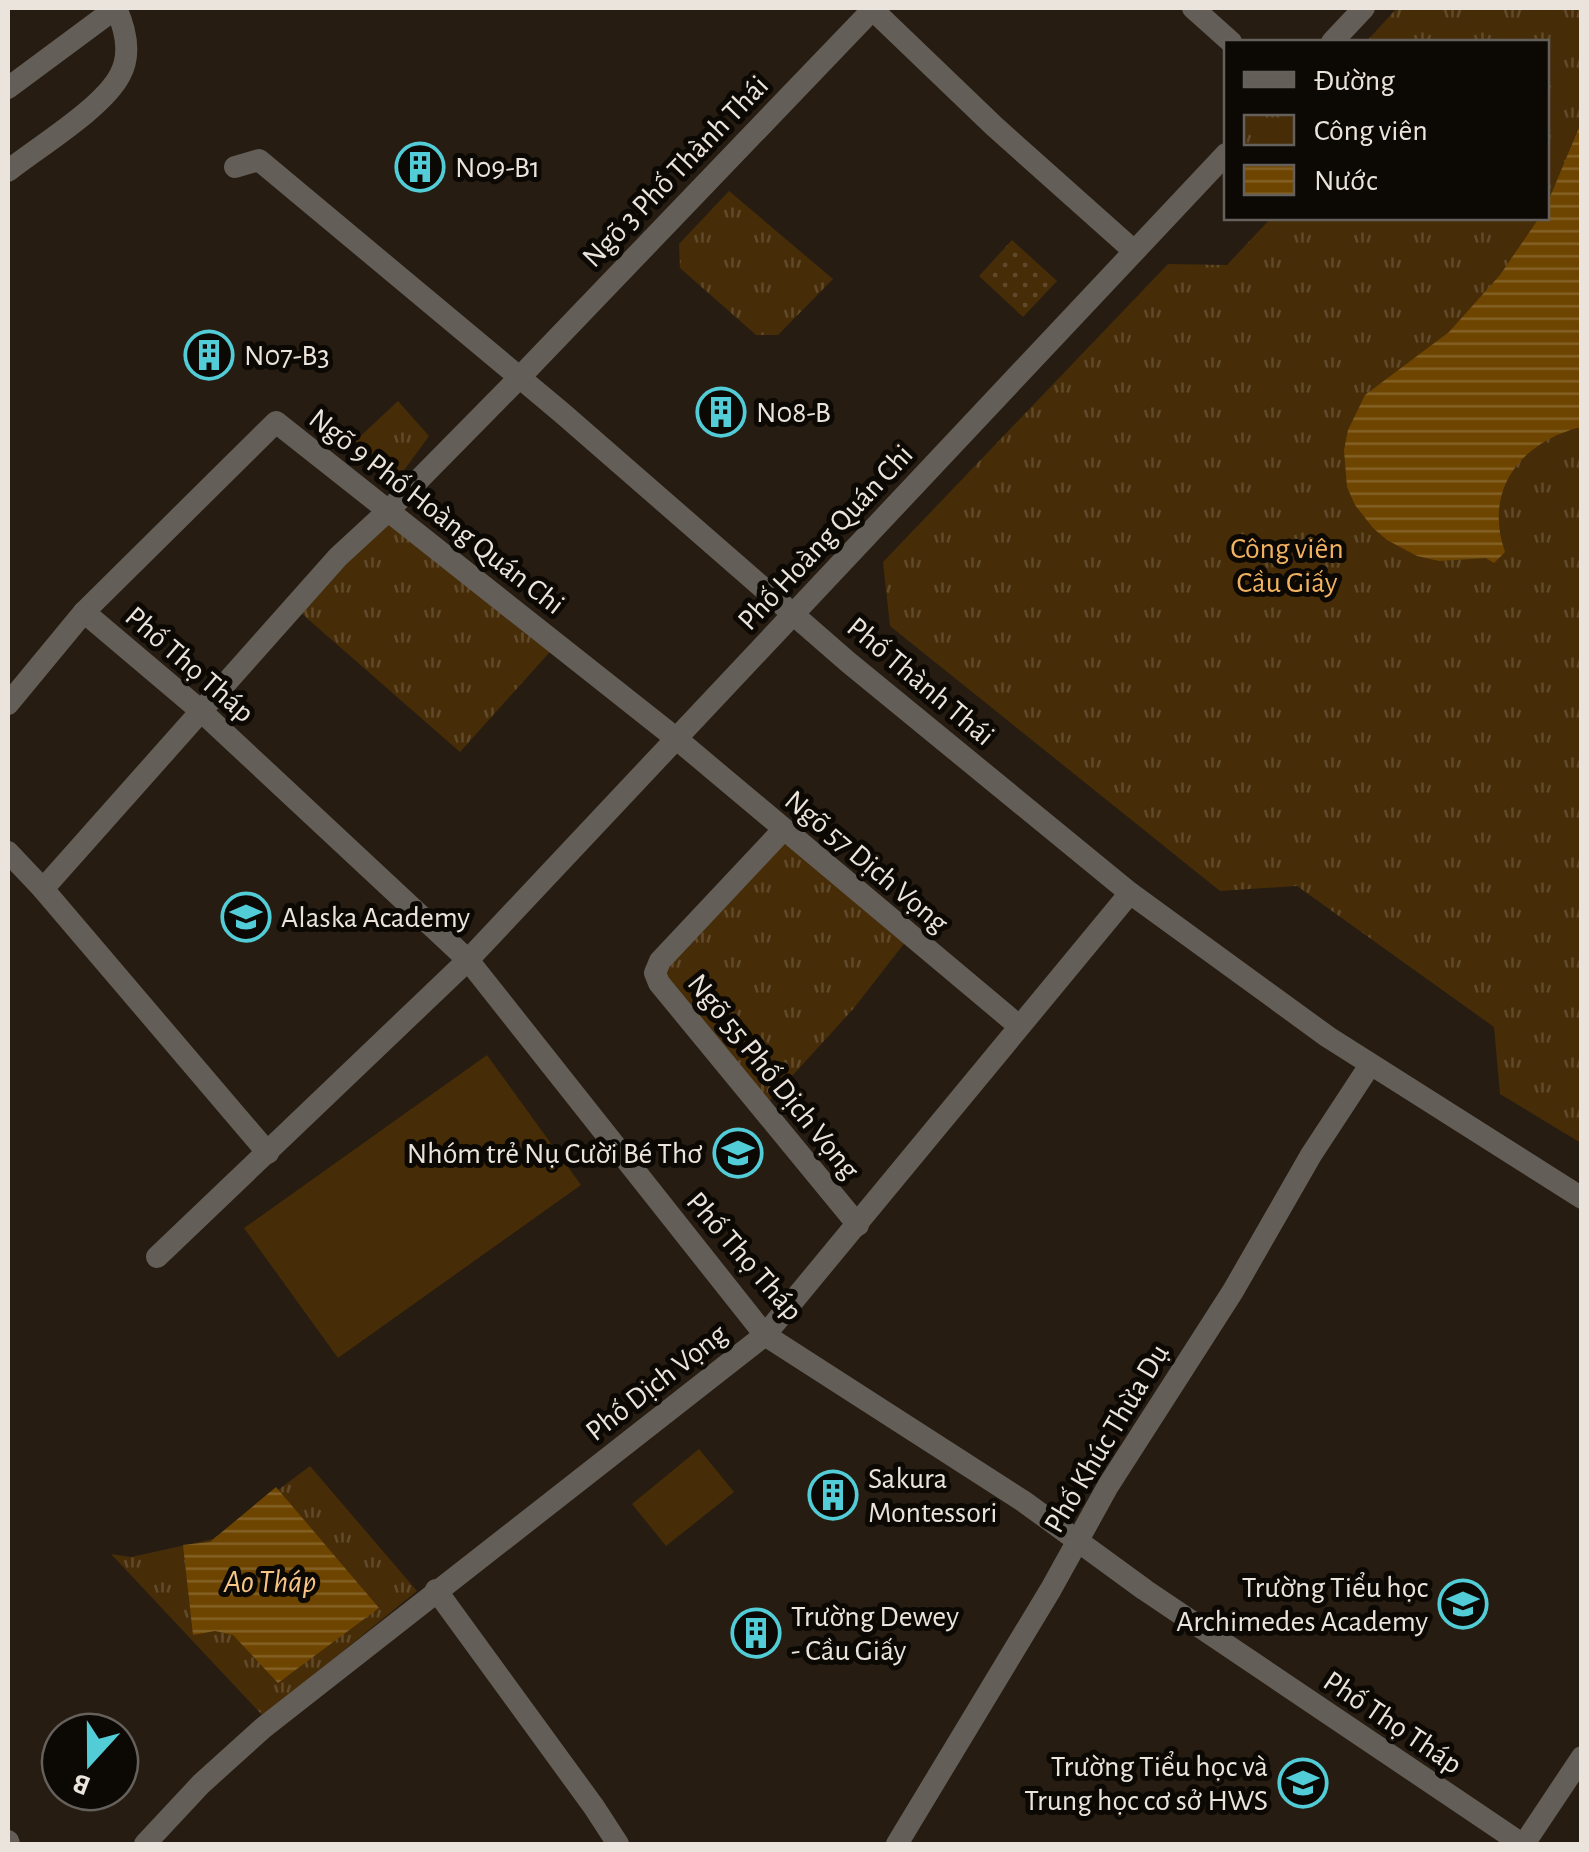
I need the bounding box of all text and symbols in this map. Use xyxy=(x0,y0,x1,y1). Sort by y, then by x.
legend xyxy=(1224,40,1549,220)
text: Đường xyxy=(1314,66,1395,96)
street label: Ngõ 3 Phố Thành Thái xyxy=(577,70,774,273)
text: Công viên xyxy=(1314,116,1428,146)
building icon: N09-B1 xyxy=(394,141,446,193)
place label: N09-B1 xyxy=(455,153,540,183)
text: Nước xyxy=(1314,166,1378,196)
building icon: N07-B3 xyxy=(183,329,235,381)
place label: N07-B3 xyxy=(244,341,330,371)
building icon: N08-B xyxy=(695,386,747,438)
place label: N08-B xyxy=(756,398,831,428)
street label: Ngõ 9 Phố Hoàng Quán Chi xyxy=(303,403,569,620)
street label: Phố Hoàng Quán Chi xyxy=(733,439,919,636)
park label: Công viên Cầu Giấy xyxy=(1230,534,1344,598)
street label: Phố Thọ Tháp xyxy=(119,601,259,728)
street label: Phố Thành Thái xyxy=(841,612,1000,752)
street label: Ngõ 57 Dịch Vọng xyxy=(779,785,954,939)
school or university icon: Alaska Academy xyxy=(220,891,272,943)
place label: Alaska Academy xyxy=(281,903,470,933)
street label: Ngõ 55 Phố Dịch Vọng xyxy=(682,969,865,1185)
school or university icon: Nhóm trẻ Nụ Cười Bé Thơ xyxy=(712,1127,764,1179)
place label: Nhóm trẻ Nụ Cười Bé Thơ xyxy=(407,1139,703,1169)
street label: Phố Thọ Tháp xyxy=(681,1187,808,1327)
street label: Phố Dịch Vọng xyxy=(580,1318,733,1447)
street label: Phố Khúc Thừa Dụ xyxy=(1039,1339,1175,1538)
place label: Sakura Montessori xyxy=(868,1464,998,1528)
building icon: Sakura Montessori xyxy=(807,1469,859,1521)
water label: Ao Tháp xyxy=(223,1566,316,1599)
place label: Trường Tiểu học Archimedes Academy xyxy=(1176,1571,1428,1637)
school or university icon: Trường Tiểu học Archimedes Academy xyxy=(1437,1578,1489,1630)
place label: Trường Dewey - Cầu Giấy xyxy=(791,1602,959,1666)
building icon: Trường Dewey - Cầu Giấy xyxy=(730,1607,782,1659)
street label: Phố Thọ Tháp xyxy=(1318,1666,1467,1780)
north arrow xyxy=(40,1712,140,1812)
place label: Trường Tiểu học và Trung học cơ sở HWS xyxy=(1024,1750,1268,1816)
school or university icon: Trường Tiểu học và Trung học cơ sở HWS xyxy=(1277,1757,1329,1809)
text: B xyxy=(69,1767,94,1799)

